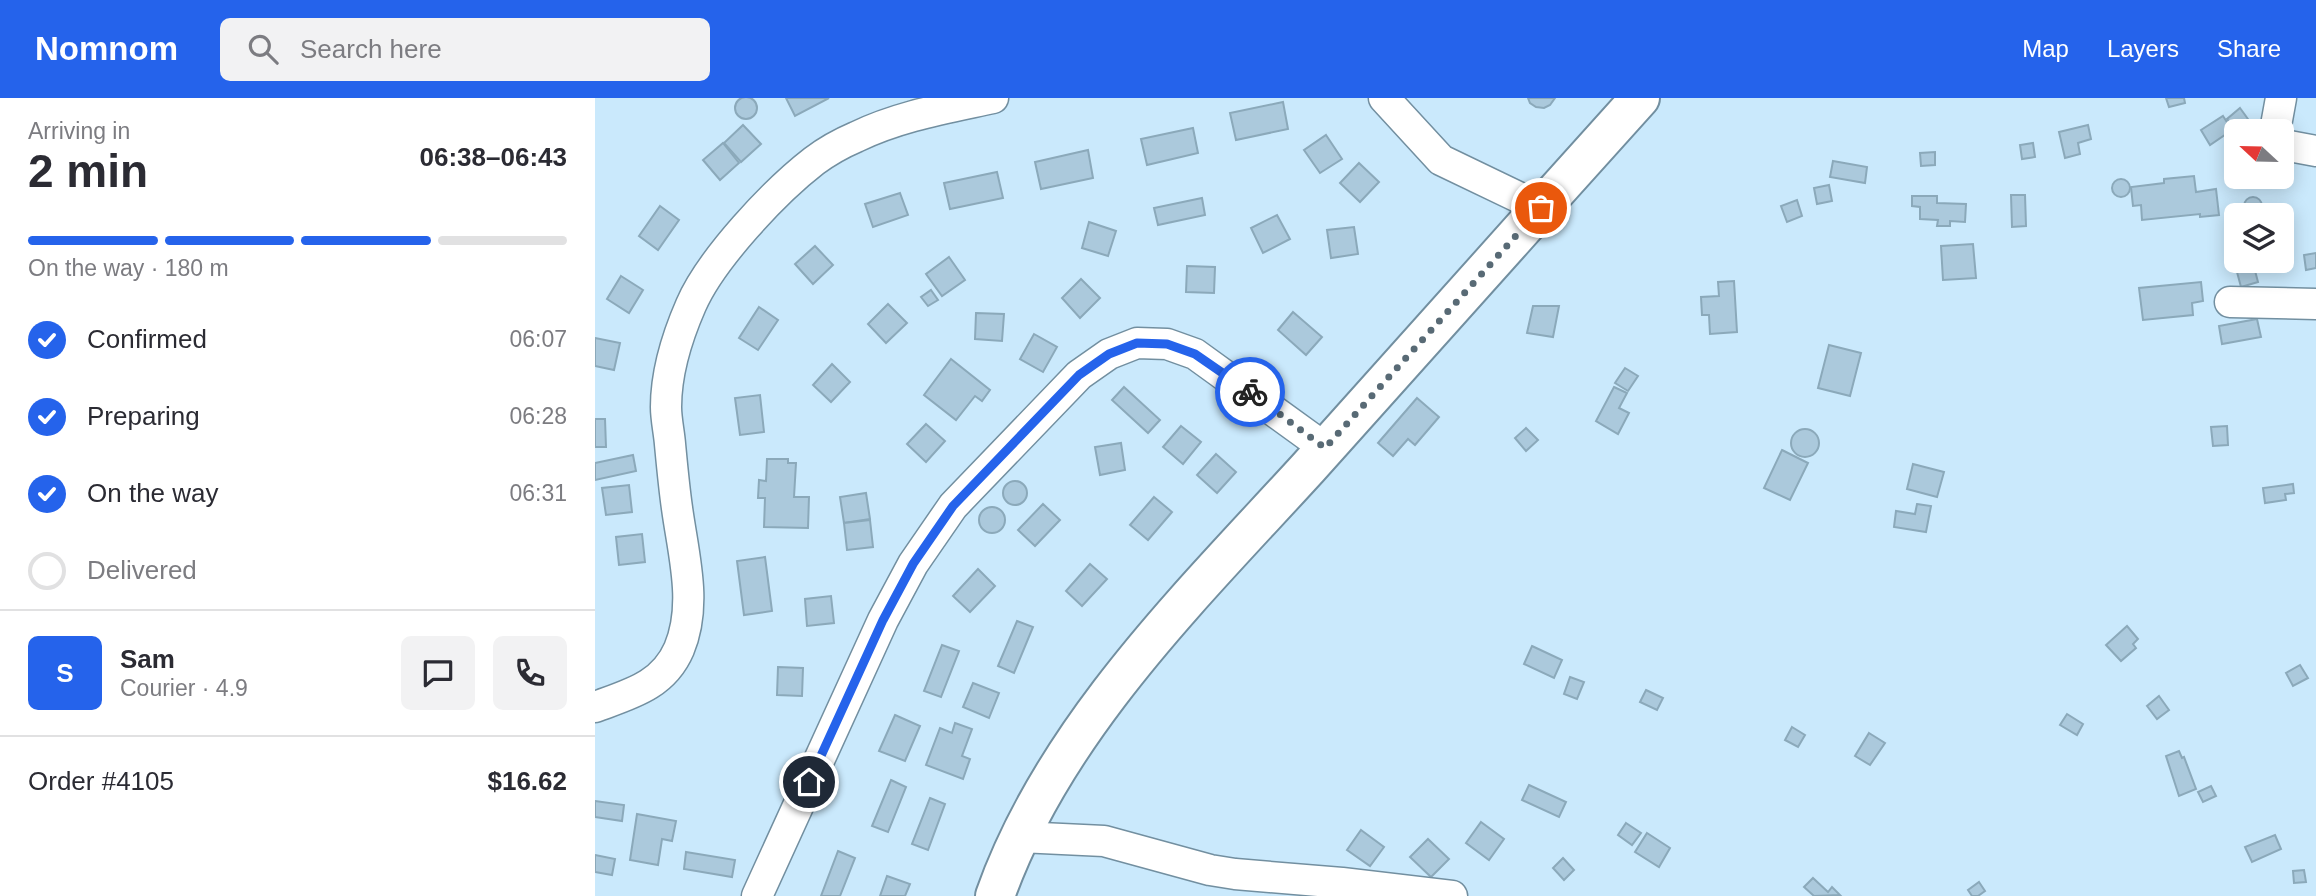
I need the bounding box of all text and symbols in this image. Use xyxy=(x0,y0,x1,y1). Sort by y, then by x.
search box xyxy=(220,18,710,81)
text: Nomnom xyxy=(35,30,178,67)
icon: search xyxy=(244,30,282,68)
text: Search here xyxy=(300,34,442,64)
text: Map xyxy=(2022,35,2069,62)
text: Layers xyxy=(2107,35,2179,62)
text: Share xyxy=(2217,35,2281,62)
text: Arriving in xyxy=(28,118,130,144)
north arrow xyxy=(2224,119,2294,189)
map controls xyxy=(2224,119,2294,273)
text: 06:38–06:43 xyxy=(420,142,567,172)
text: 2 min xyxy=(28,145,148,197)
pin xyxy=(1511,178,1571,238)
icon: bag xyxy=(1522,189,1560,227)
button: layers xyxy=(2224,203,2294,273)
text: On the way · 180 m xyxy=(28,255,229,281)
icon: check xyxy=(28,321,66,359)
text: Confirmed xyxy=(87,324,207,354)
text: 06:07 xyxy=(509,326,567,352)
courier xyxy=(1215,357,1285,427)
icon: bike xyxy=(1231,373,1269,411)
icon: check xyxy=(28,398,66,436)
text: Preparing xyxy=(87,401,200,431)
text: 06:28 xyxy=(509,403,567,429)
icon: check xyxy=(28,475,66,513)
text: On the way xyxy=(87,478,219,508)
text: 06:31 xyxy=(509,480,567,506)
text: Delivered xyxy=(87,555,197,585)
button: chat xyxy=(401,636,475,710)
button: phone xyxy=(493,636,567,710)
text: Sam xyxy=(120,644,175,674)
text: S xyxy=(56,658,74,688)
text: Courier · 4.9 xyxy=(120,675,248,701)
pin xyxy=(779,752,839,812)
icon: home xyxy=(790,763,828,801)
text: Order #4105 xyxy=(28,766,174,796)
text: $16.62 xyxy=(487,766,567,796)

